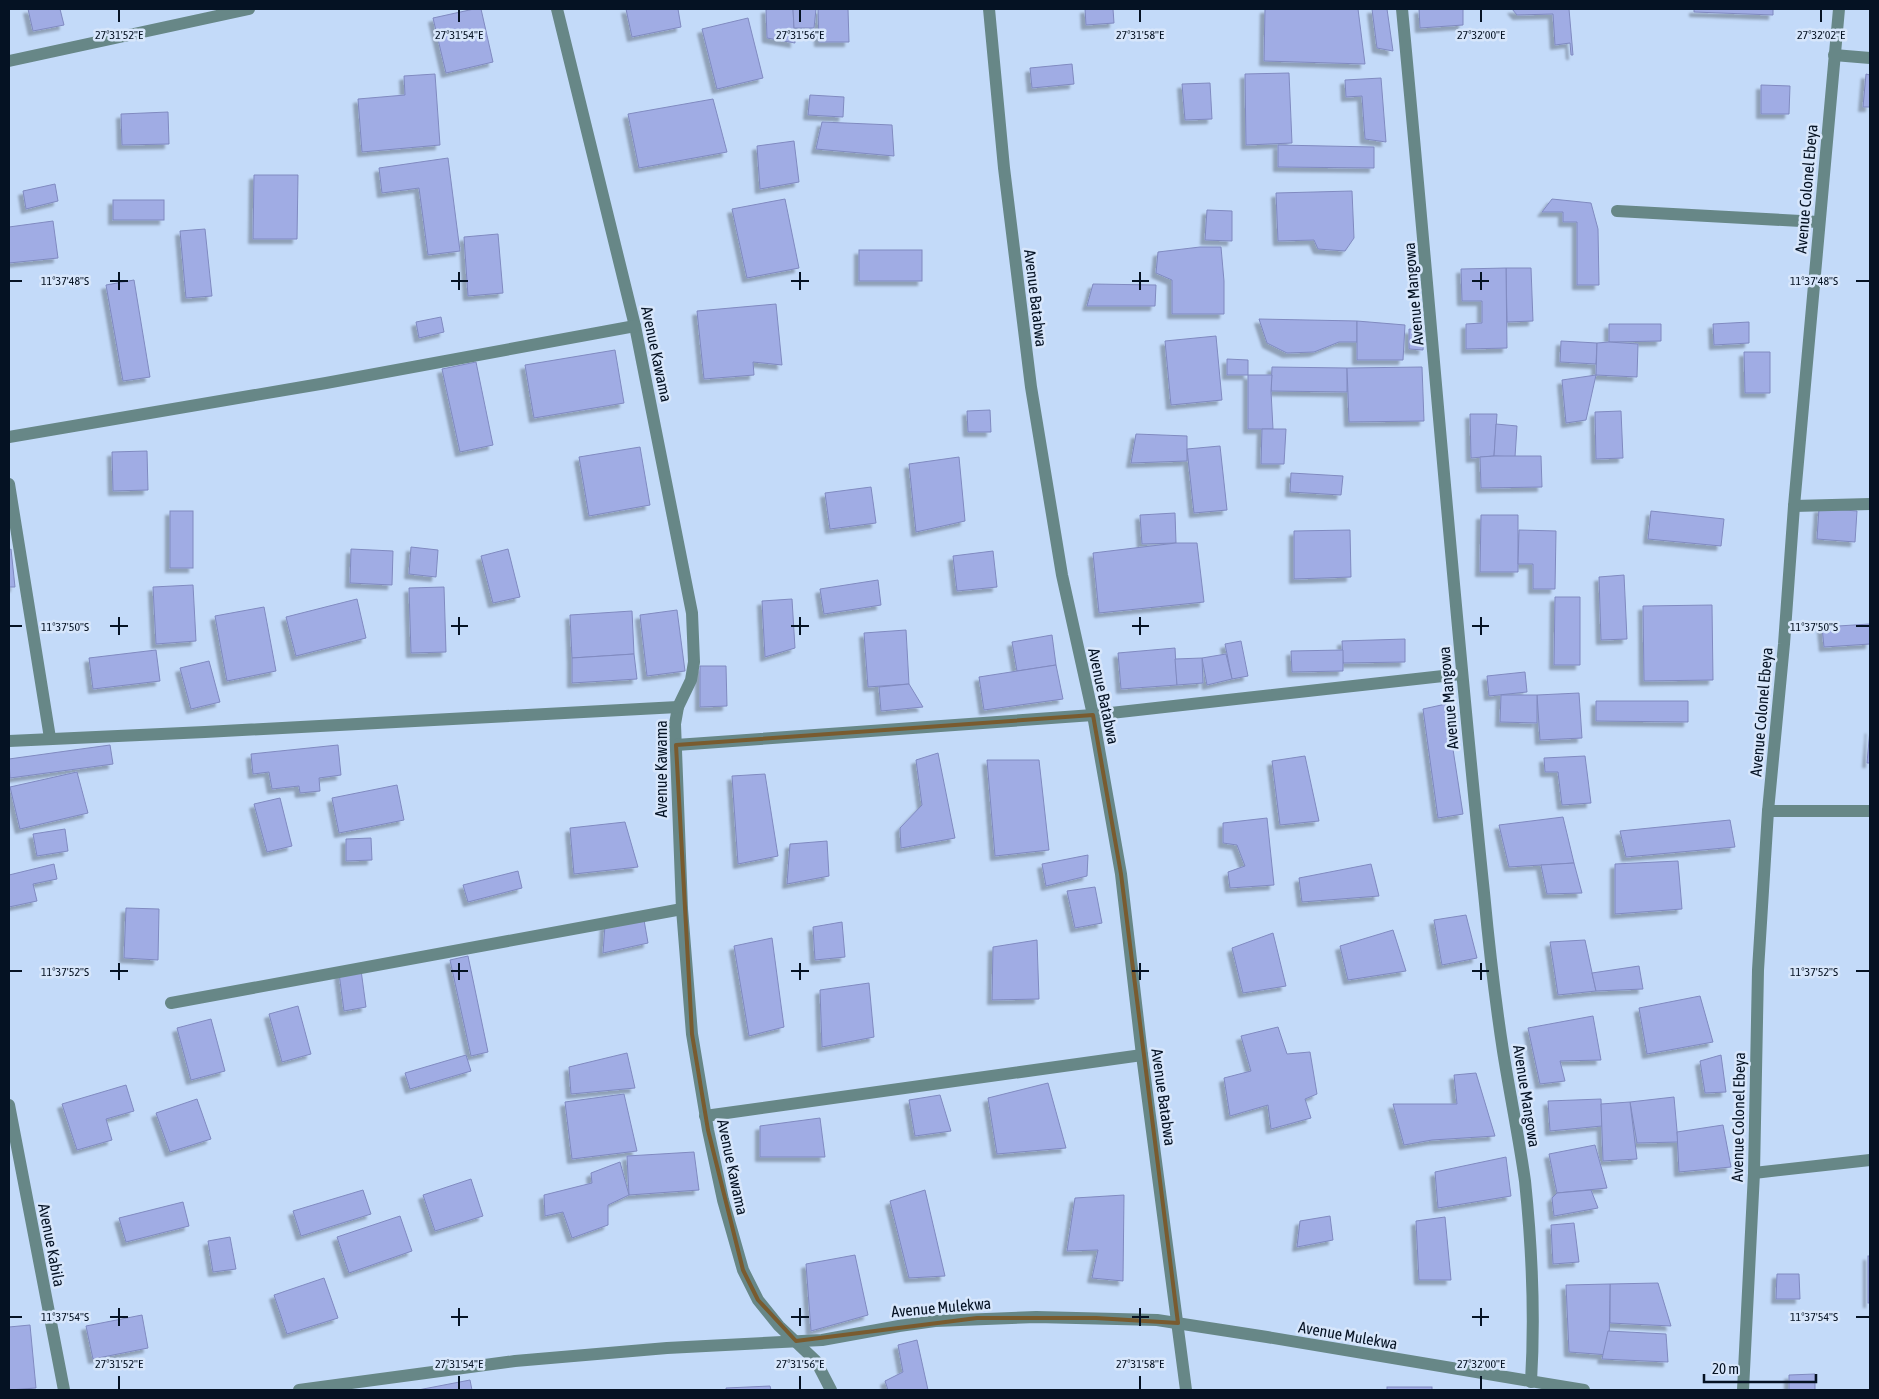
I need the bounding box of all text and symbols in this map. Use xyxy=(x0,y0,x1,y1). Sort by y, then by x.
text: 27°31'52"E xyxy=(95,28,143,42)
text: 27°31'54"E xyxy=(435,28,483,42)
text: 27°31'56"E xyxy=(776,28,824,42)
text: 27°31'58"E xyxy=(1116,28,1164,42)
text: 27°32'00"E xyxy=(1457,28,1505,42)
text: 27°32'02"E xyxy=(1797,28,1845,42)
street label: Avenue Colonel Ebeya xyxy=(1791,124,1822,254)
street label: Avenue Mangowa xyxy=(1400,242,1427,346)
street label: Avenue Batabwa xyxy=(1021,248,1051,348)
text: 11°37'48"S xyxy=(41,274,89,288)
text: 11°37'48"S xyxy=(1790,274,1838,288)
street label: Avenue Kawama xyxy=(638,305,676,403)
text: 11°37'50"S xyxy=(41,620,89,634)
text: 11°37'50"S xyxy=(1790,620,1838,634)
street label: Avenue Batabwa xyxy=(1085,646,1123,746)
street label: Avenue Mangowa xyxy=(1435,646,1462,750)
street label: Avenue Colonel Ebeya xyxy=(1746,647,1777,777)
street label: Avenue Kawama xyxy=(652,720,670,818)
text: 11°37'52"S xyxy=(41,965,89,979)
text: 11°37'52"S xyxy=(1790,965,1838,979)
street label: Avenue Mangowa xyxy=(1509,1044,1544,1149)
street label: Avenue Batabwa xyxy=(1148,1047,1180,1147)
street label: Avenue Colonel Ebeya xyxy=(1728,1052,1749,1182)
street label: Avenue Kawama xyxy=(714,1118,752,1216)
street label: Avenue Kabila xyxy=(35,1202,69,1288)
street label: Avenue Mulekwa xyxy=(890,1294,992,1320)
text: 11°37'54"S xyxy=(41,1310,89,1324)
text: 11°37'54"S xyxy=(1790,1310,1838,1324)
street label: Avenue Mulekwa xyxy=(1297,1317,1399,1353)
scale bar xyxy=(1704,1352,1816,1384)
text: 27°31'52"E xyxy=(95,1357,143,1371)
text: 27°31'54"E xyxy=(435,1357,483,1371)
text: 27°31'56"E xyxy=(776,1357,824,1371)
text: 27°31'58"E xyxy=(1116,1357,1164,1371)
text: 27°32'00"E xyxy=(1457,1357,1505,1371)
text: 20 m xyxy=(1712,1360,1739,1377)

